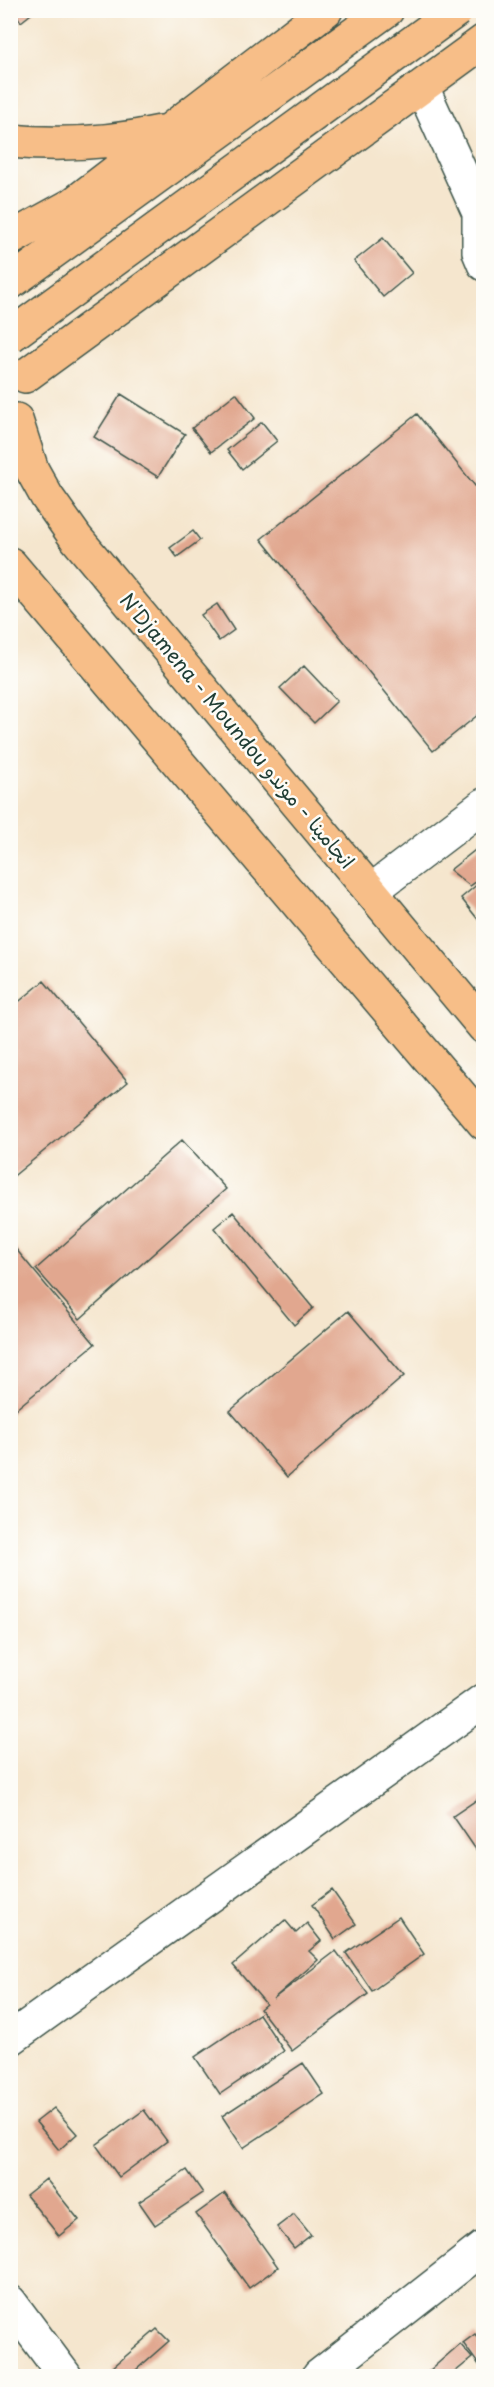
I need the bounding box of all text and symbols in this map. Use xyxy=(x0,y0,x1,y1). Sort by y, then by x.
street label: N'Djamena - Moundou انجامينا - موندو xyxy=(113,586,362,875)

